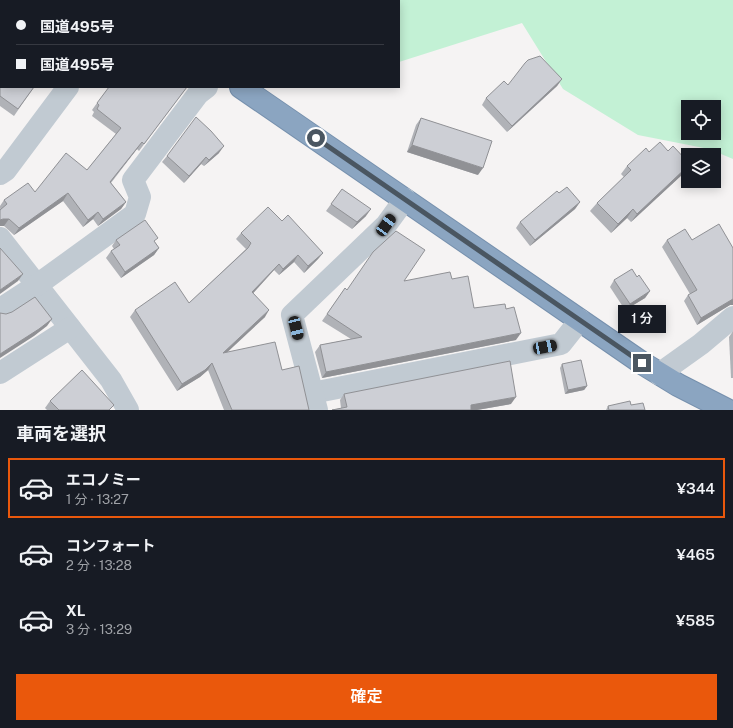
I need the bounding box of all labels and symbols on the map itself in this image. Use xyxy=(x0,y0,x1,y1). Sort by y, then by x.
route start xyxy=(307,129,325,147)
car xyxy=(374,212,398,238)
callout: 1 分 xyxy=(618,305,666,333)
car xyxy=(287,315,305,341)
car xyxy=(532,339,558,355)
route end xyxy=(633,354,651,372)

